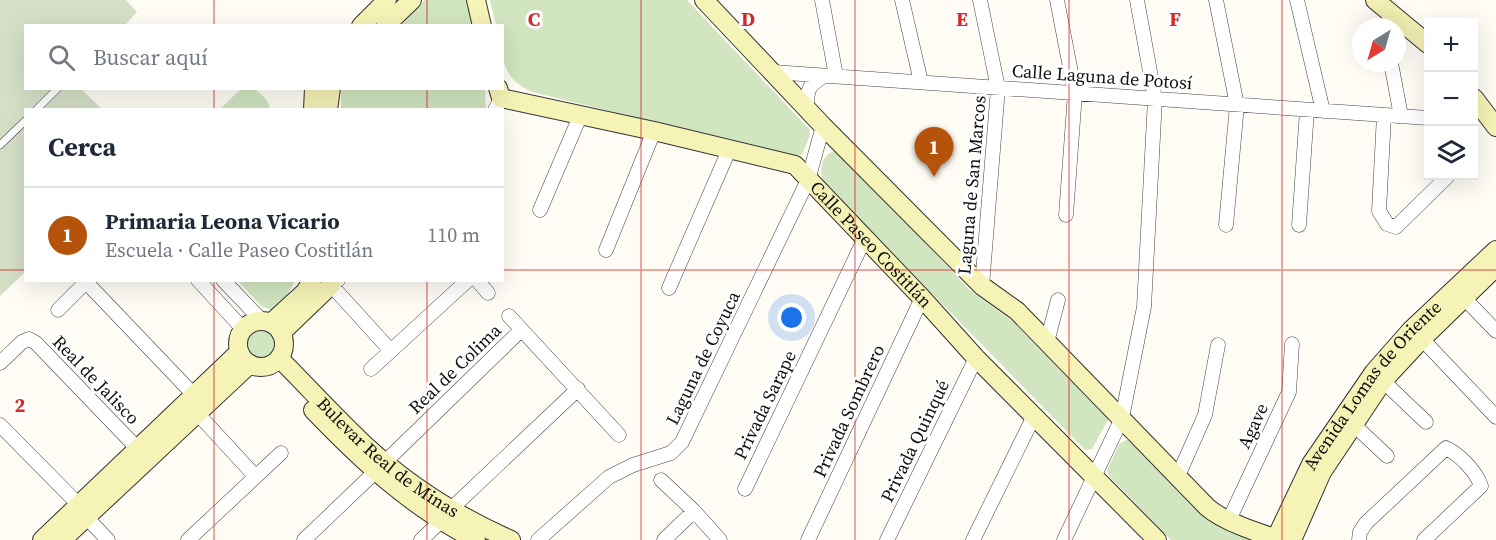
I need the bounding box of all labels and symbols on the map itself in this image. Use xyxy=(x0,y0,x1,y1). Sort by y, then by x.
text: C xyxy=(528,5,540,33)
text: D xyxy=(741,5,755,33)
text: E xyxy=(956,5,968,33)
text: F xyxy=(1169,5,1181,33)
north arrow xyxy=(1352,18,1406,72)
street label: Calle Laguna de Potosí xyxy=(1011,58,1193,95)
street label: Laguna de San Marcos xyxy=(951,94,992,276)
pin: 1 xyxy=(914,128,954,177)
street label: Calle Paseo Costitlán xyxy=(805,175,938,313)
street label: Laguna de Coyuca xyxy=(659,286,746,429)
street label: Avenida Lomas de Oriente xyxy=(1297,295,1447,474)
your location xyxy=(777,303,806,332)
street label: Real de Colima xyxy=(403,317,507,419)
street label: Real de Jalisco xyxy=(47,329,146,430)
street label: Privada Sombrero xyxy=(807,340,890,481)
street label: Privada Sarape xyxy=(727,346,802,464)
street label: Privada Quinqué xyxy=(874,375,955,506)
text: 2 xyxy=(15,391,26,419)
street label: Bulevar Real de Minas xyxy=(312,391,464,523)
street label: Agave xyxy=(1231,399,1274,453)

